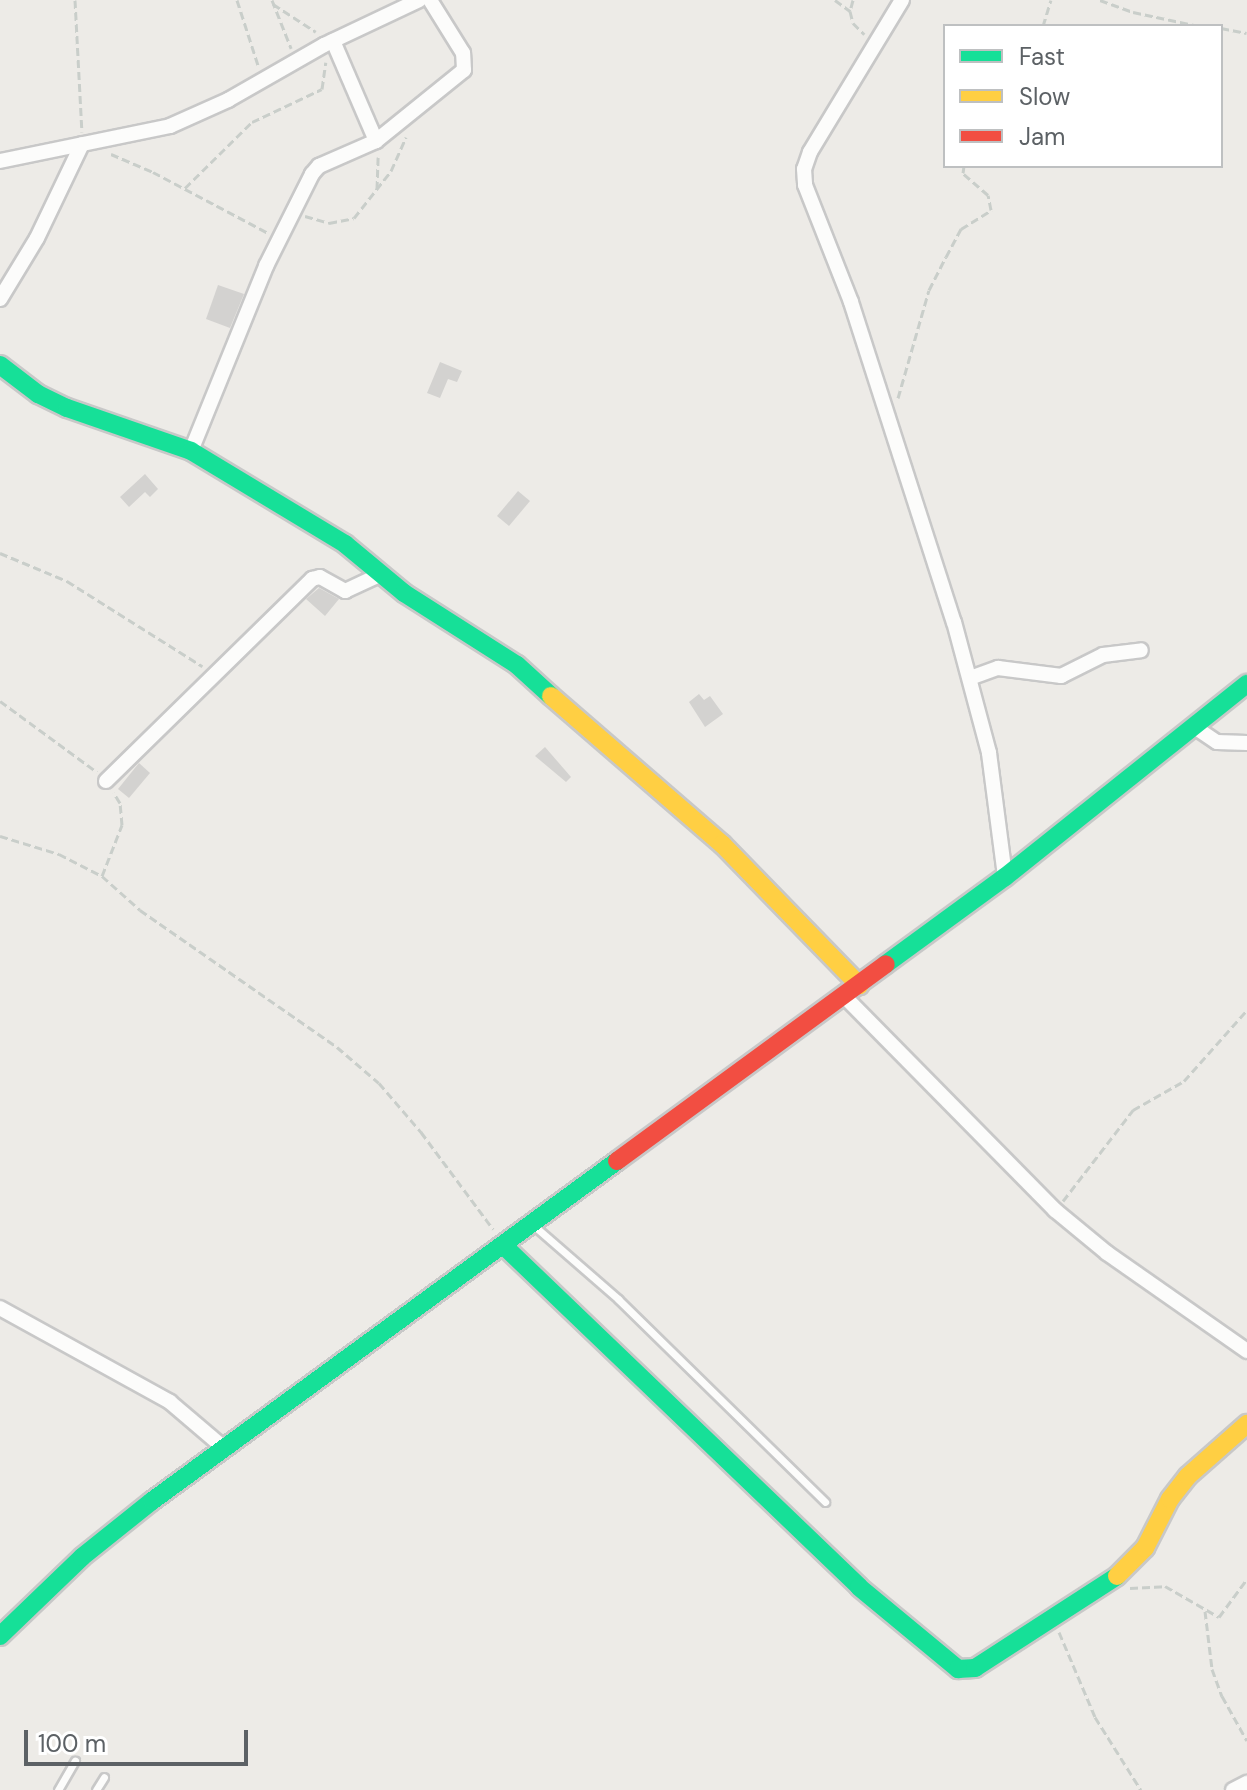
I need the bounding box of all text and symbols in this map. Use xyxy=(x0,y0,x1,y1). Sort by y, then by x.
legend xyxy=(943,24,1223,168)
text: Fast xyxy=(1019,41,1065,72)
text: Slow xyxy=(1019,81,1070,112)
text: Jam xyxy=(1019,121,1065,152)
scale bar xyxy=(28,1714,252,1764)
text: 100 m xyxy=(38,1728,106,1759)

